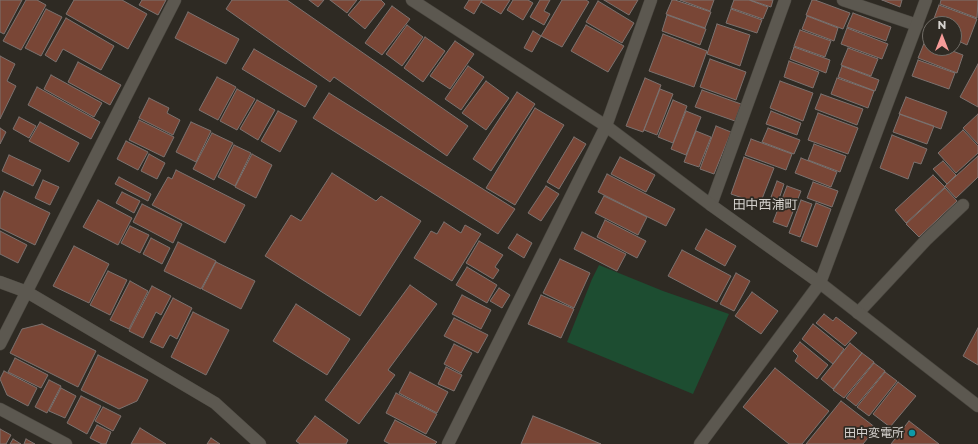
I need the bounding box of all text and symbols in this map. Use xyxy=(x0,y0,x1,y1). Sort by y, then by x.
north arrow xyxy=(922,16,962,56)
text: N xyxy=(938,18,946,32)
district label: 田中西浦町 xyxy=(733,197,797,213)
place label: 田中変電所 xyxy=(844,426,904,440)
marker: 田中変電所 xyxy=(907,428,917,438)

